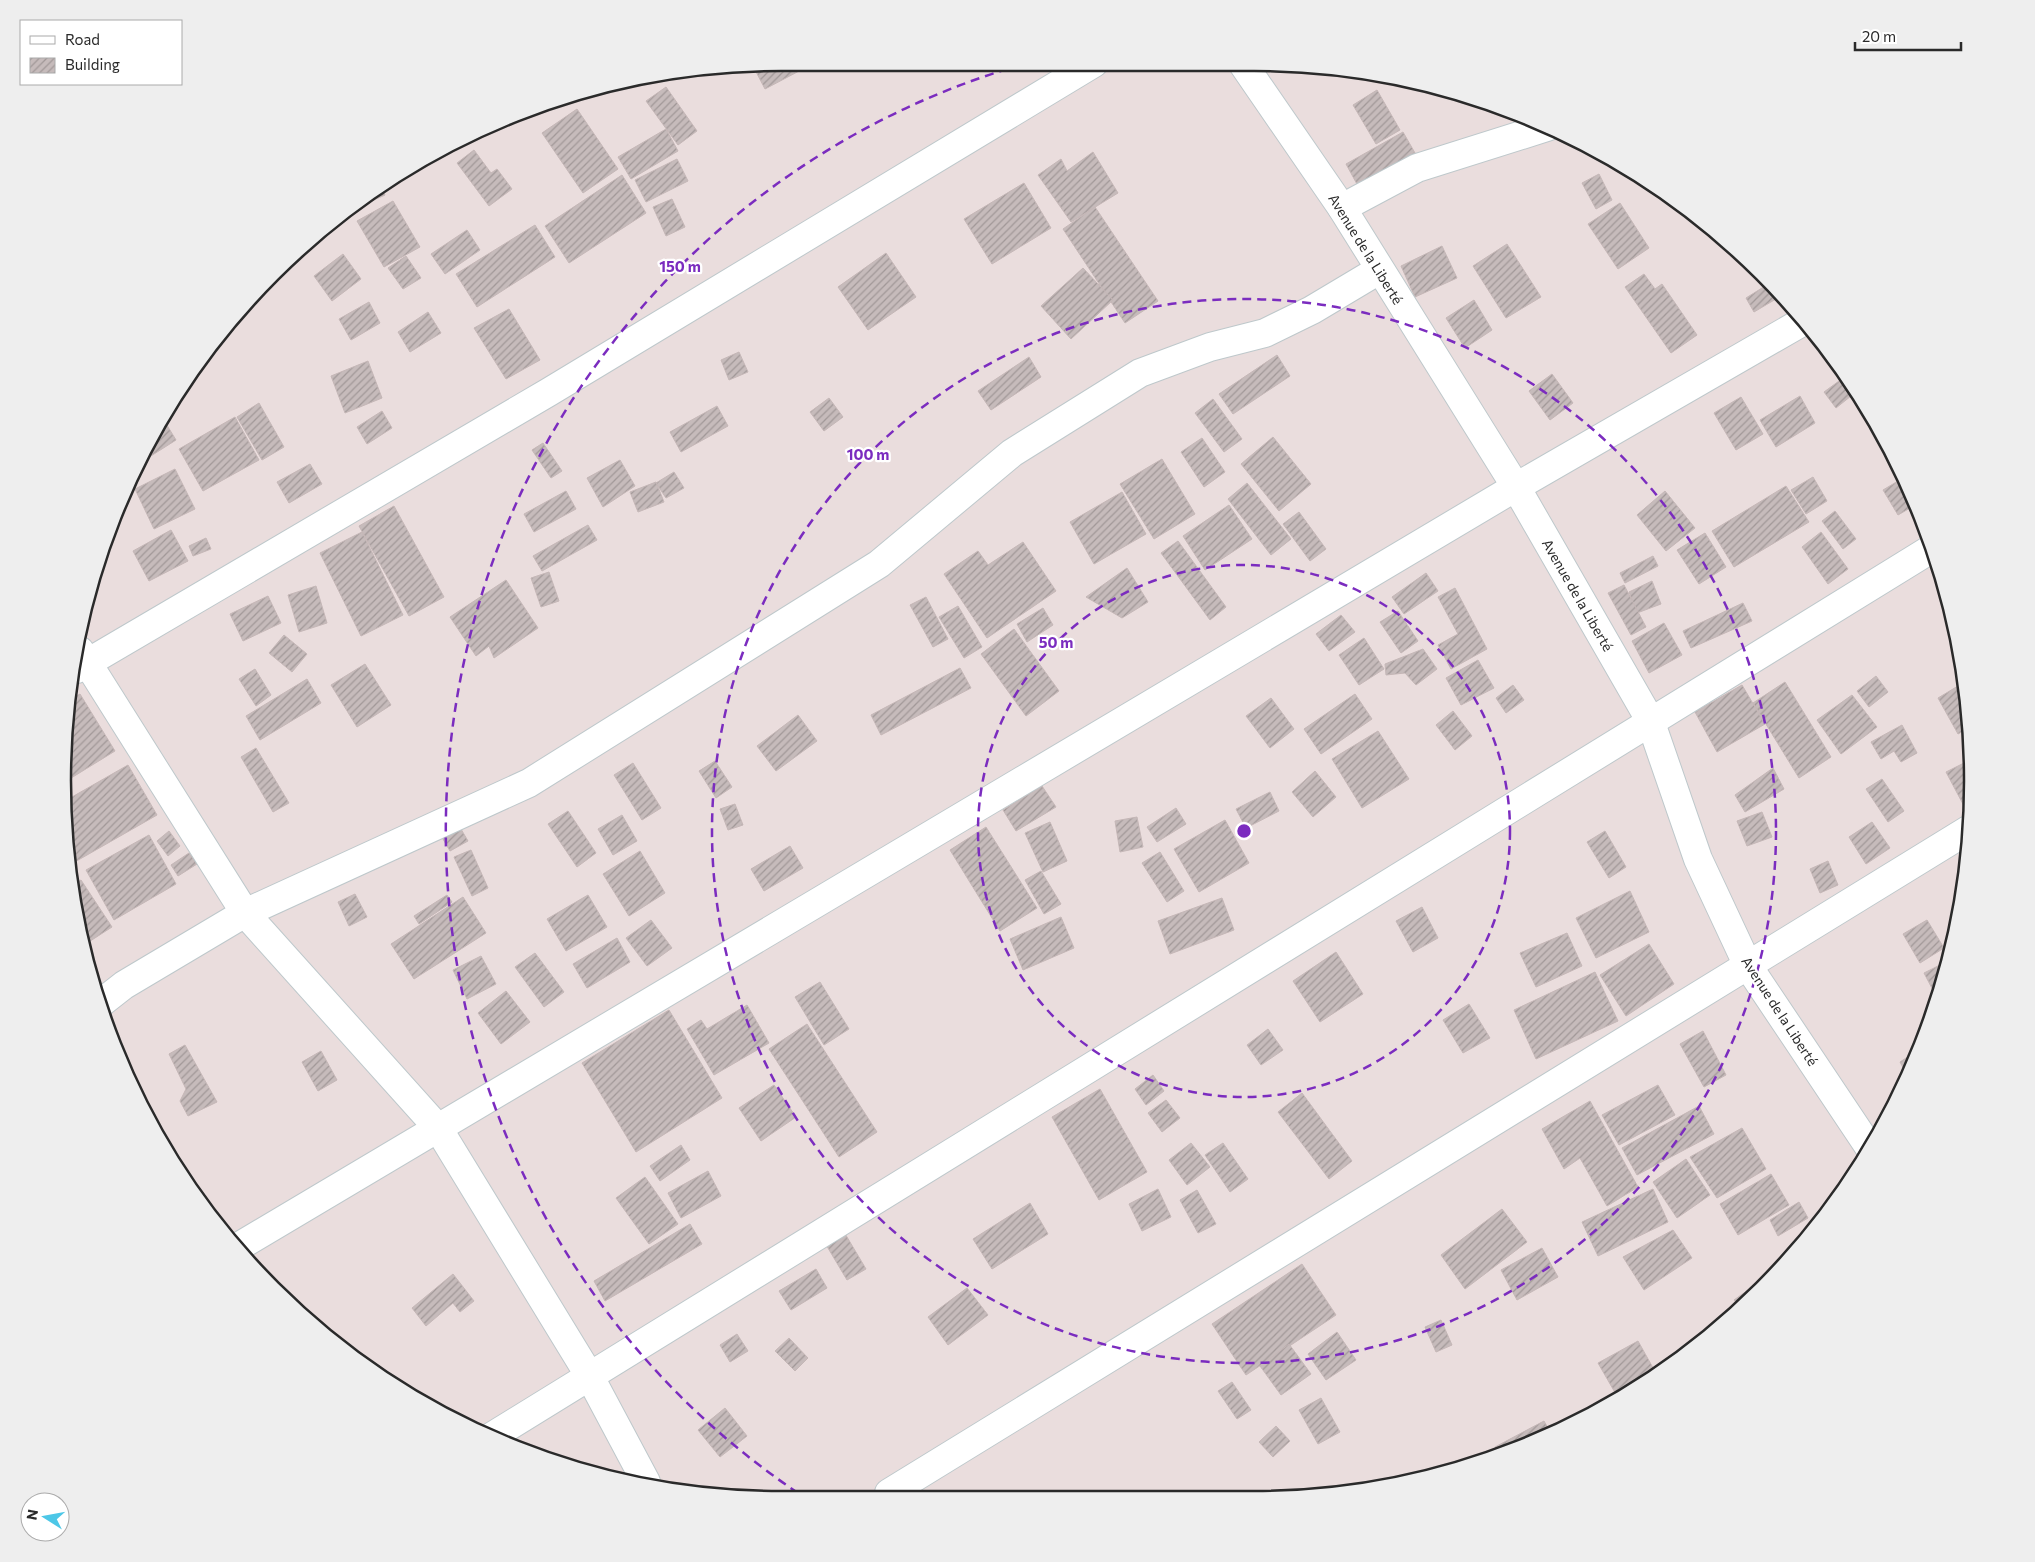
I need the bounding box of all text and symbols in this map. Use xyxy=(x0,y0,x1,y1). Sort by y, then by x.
legend xyxy=(20,20,182,85)
scale bar xyxy=(1855,20,1961,52)
text: 20 m xyxy=(1862,27,1896,45)
text: Road xyxy=(65,30,100,48)
text: Building xyxy=(65,55,120,73)
street label: Avenue de la Liberté xyxy=(1325,191,1407,307)
text: 150 m xyxy=(659,257,701,275)
text: 100 m xyxy=(847,445,889,463)
street label: Avenue de la Liberté xyxy=(1539,536,1617,654)
text: 50 m xyxy=(1039,633,1073,651)
centre of rings xyxy=(1235,822,1253,840)
street label: Avenue de la Liberté xyxy=(1738,953,1822,1069)
north arrow xyxy=(20,1492,70,1542)
text: N xyxy=(22,1508,41,1521)

